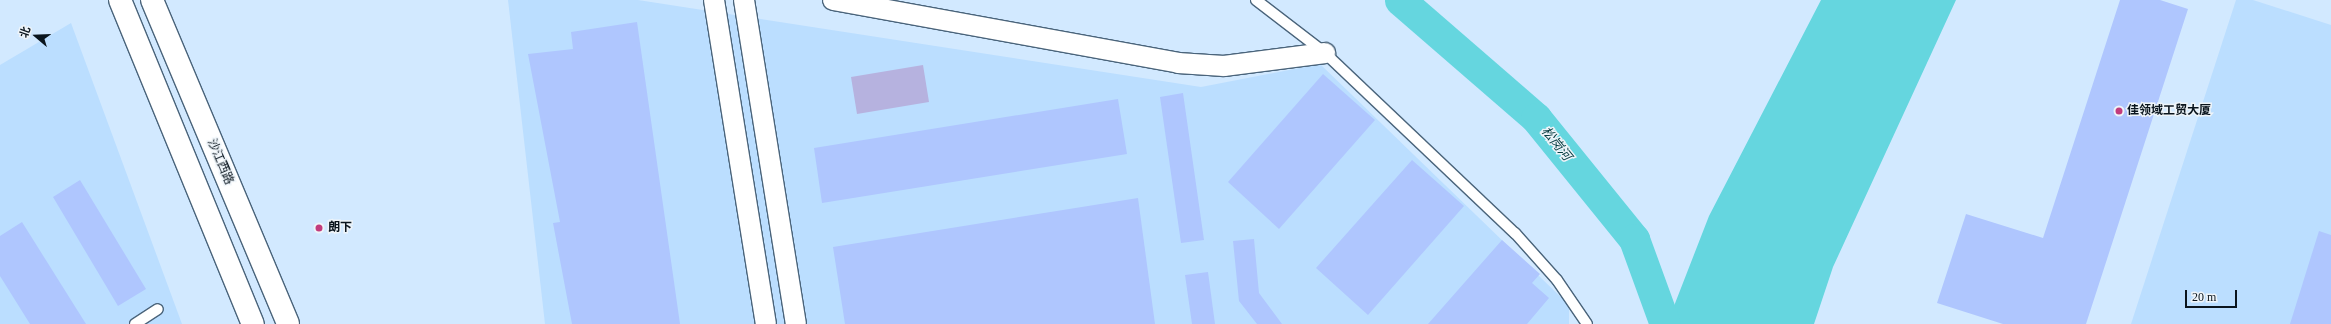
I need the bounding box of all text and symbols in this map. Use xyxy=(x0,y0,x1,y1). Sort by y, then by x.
north arrow xyxy=(16,16,56,56)
text: 北 xyxy=(17,25,32,39)
place label: 佳领域工贸大厦 xyxy=(2127,104,2211,118)
marker: 佳领域工贸大厦 xyxy=(2114,106,2124,116)
water label: 松岗河 xyxy=(1538,124,1574,164)
street label: 沙江西路 xyxy=(204,137,236,187)
place label: 朗下 xyxy=(328,221,352,235)
marker: 朗下 xyxy=(313,222,325,234)
scale bar xyxy=(2187,282,2239,308)
text: 20 m xyxy=(2192,290,2216,304)

